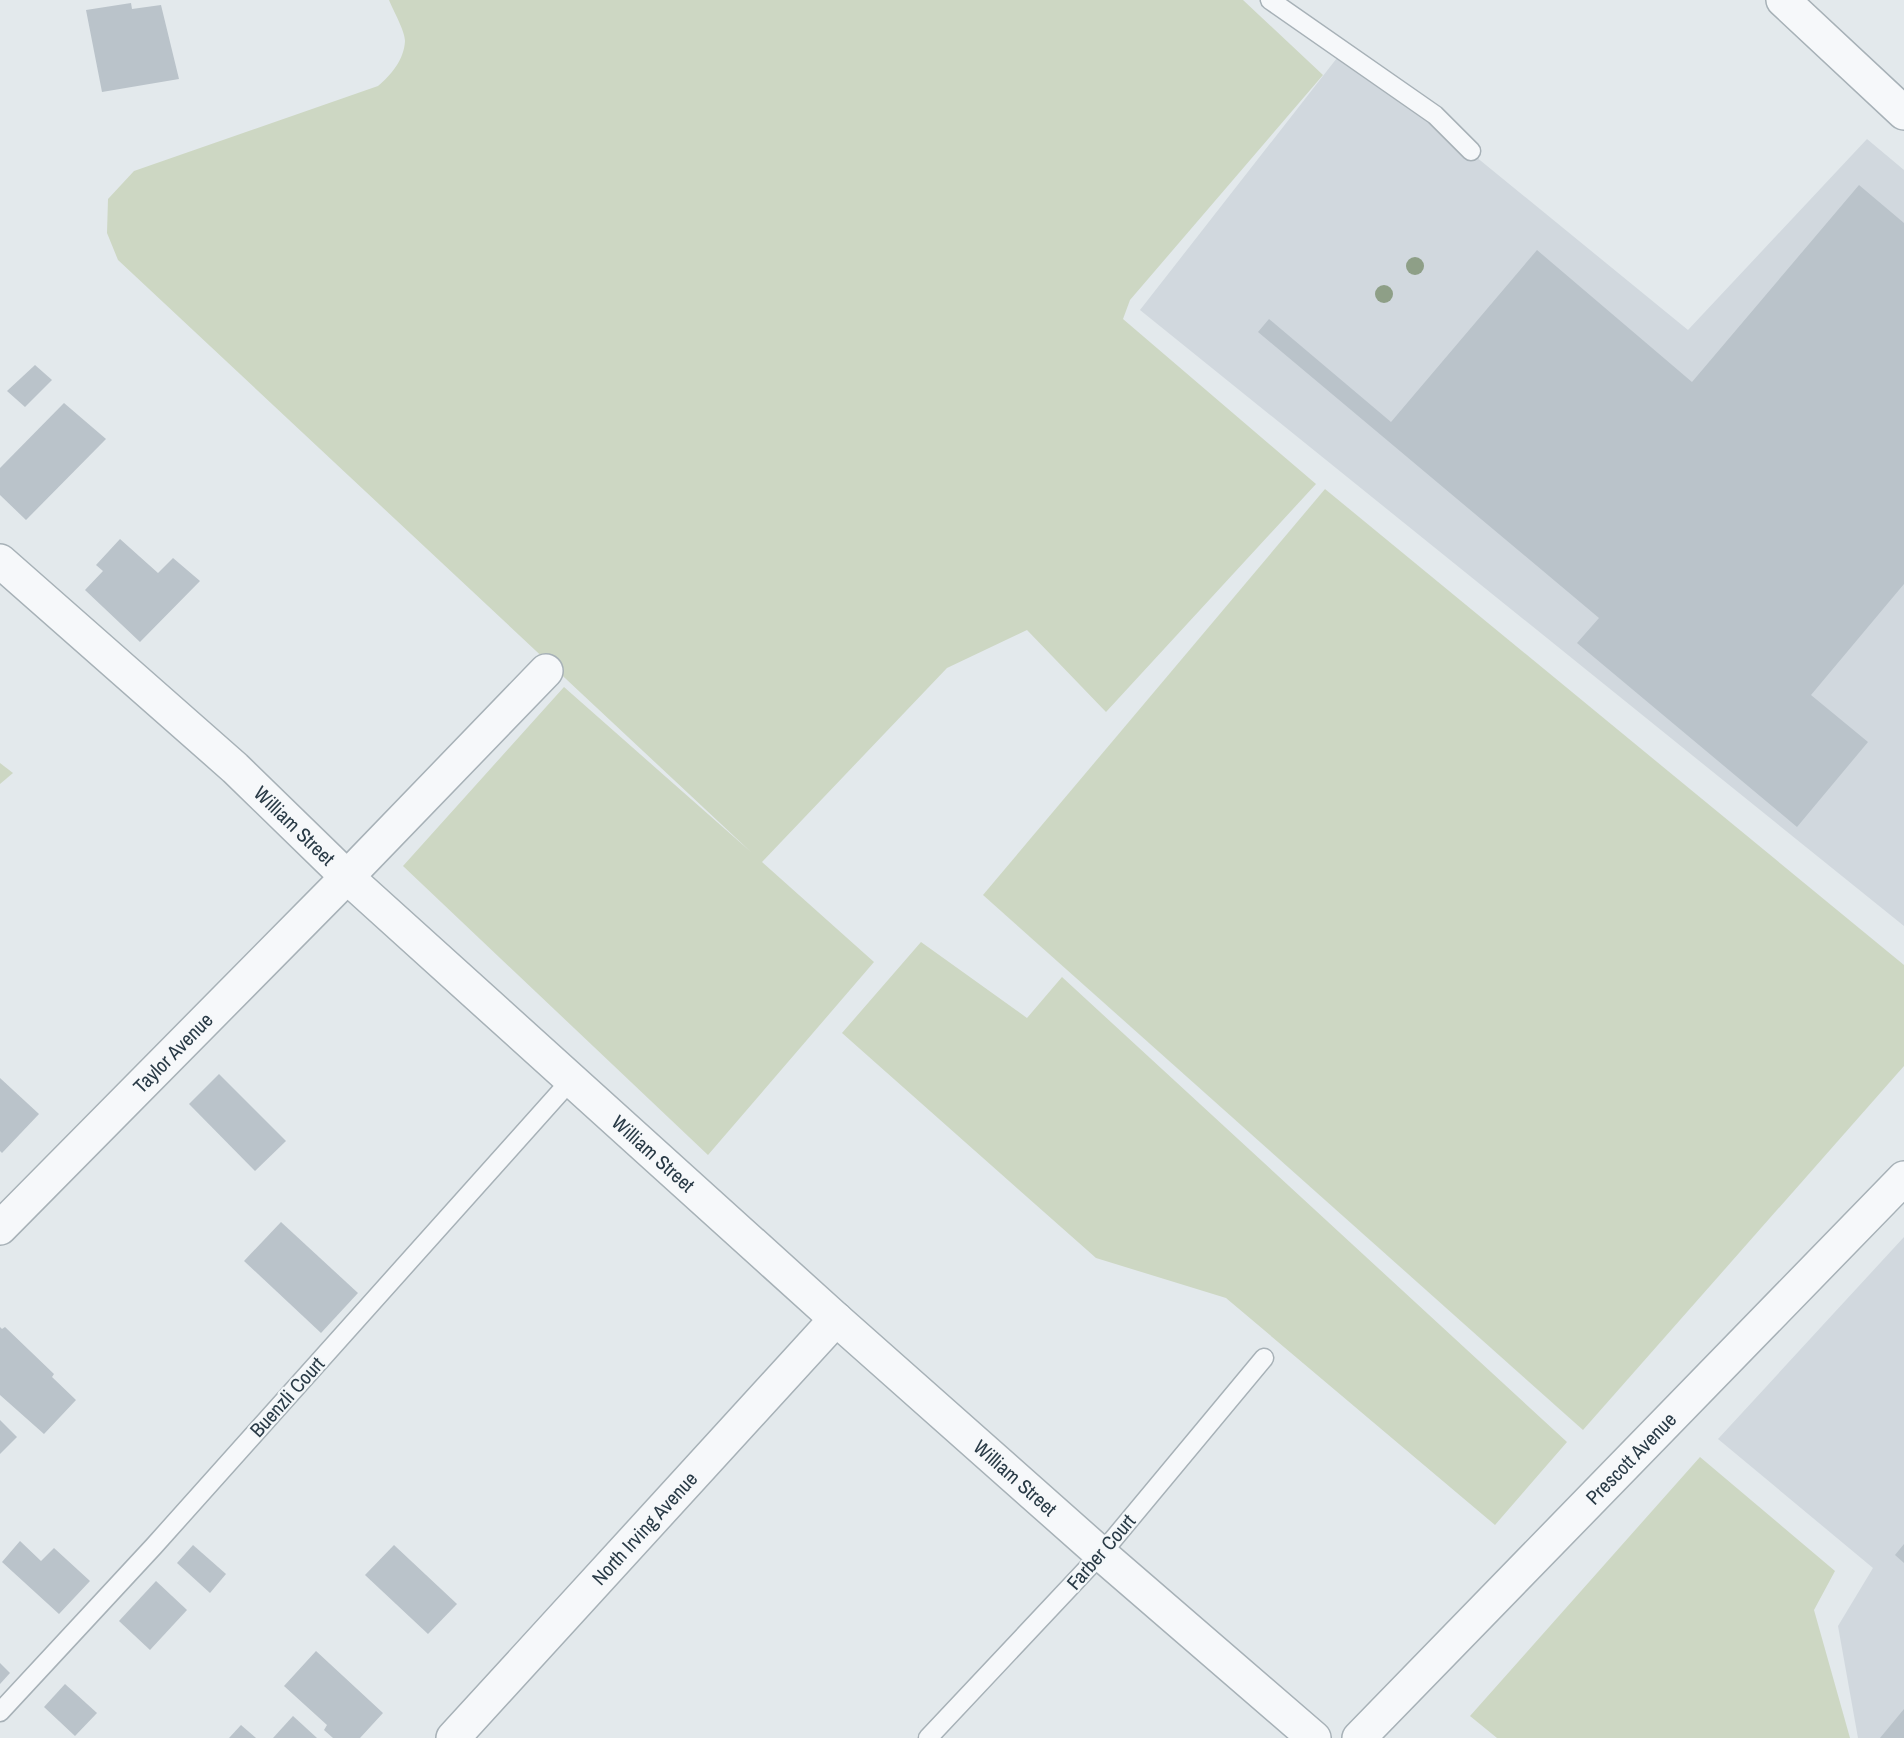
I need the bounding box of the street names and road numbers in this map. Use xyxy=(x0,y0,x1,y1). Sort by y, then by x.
street label: William Street xyxy=(248,780,341,871)
street label: Taylor Avenue xyxy=(127,1007,218,1099)
street label: William Street xyxy=(606,1109,701,1198)
street label: Buenzli Court xyxy=(243,1350,330,1443)
street label: Prescott Avenue xyxy=(1579,1406,1682,1510)
street label: William Street xyxy=(968,1433,1063,1522)
street label: North Irving Avenue xyxy=(585,1466,703,1591)
street label: Farber Court xyxy=(1060,1508,1141,1595)

